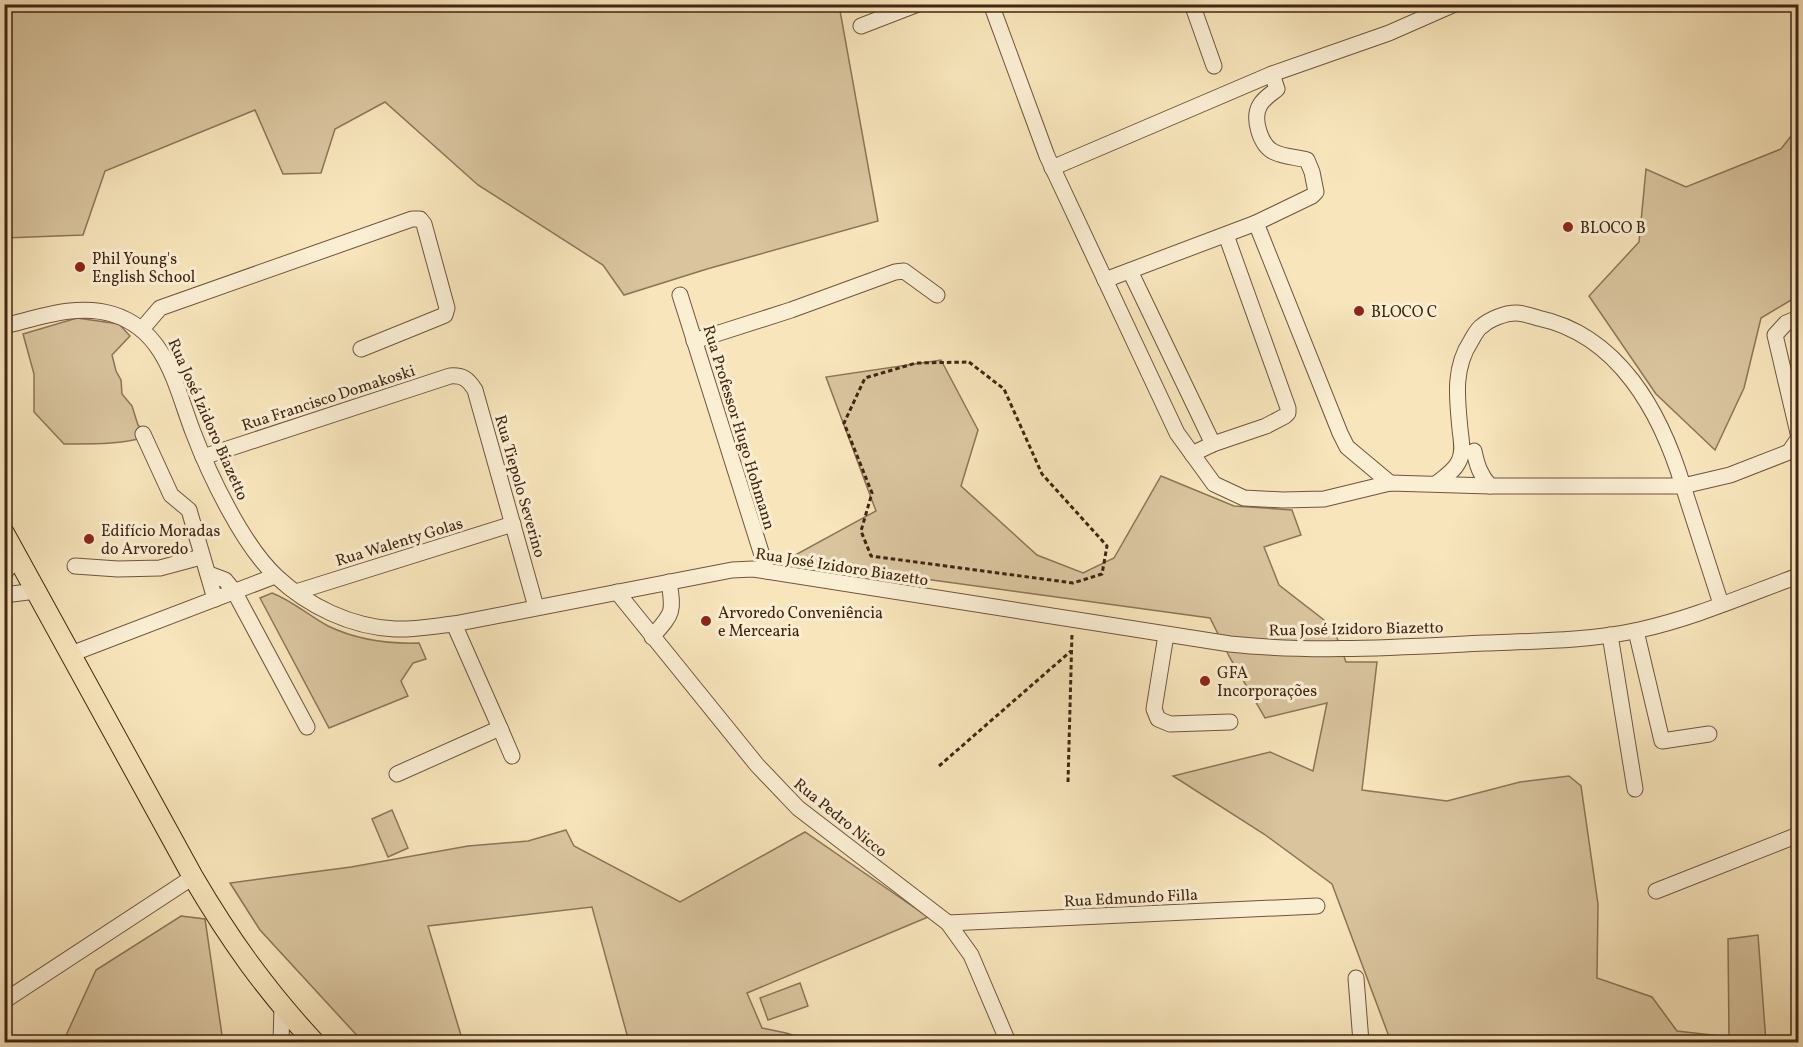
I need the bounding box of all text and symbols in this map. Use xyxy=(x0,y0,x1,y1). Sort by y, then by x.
place label: BLOCO B xyxy=(1580,218,1646,240)
marker: BLOCO B xyxy=(1561,220,1575,234)
place label: Phil Young's English School xyxy=(92,249,196,289)
marker: Phil Young's English School xyxy=(73,260,87,274)
place label: BLOCO C xyxy=(1371,302,1437,324)
marker: BLOCO C xyxy=(1352,304,1366,318)
street label: Rua Professor Hugo Hohmann xyxy=(696,323,780,533)
street label: Rua José Izidoro Biazetto xyxy=(162,336,253,504)
street label: Rua Francisco Domakoski xyxy=(239,360,418,437)
street label: Rua Tiepolo Severino xyxy=(488,413,550,560)
street label: Rua Walenty Golas xyxy=(333,513,466,573)
place label: Edifício Moradas do Arvoredo xyxy=(101,521,220,561)
marker: Edifício Moradas do Arvoredo xyxy=(82,532,96,546)
street label: Rua José Izidoro Biazetto xyxy=(754,543,930,593)
place label: Arvoredo Conveniência e Mercearia xyxy=(718,603,883,643)
marker: Arvoredo Conveniência e Mercearia xyxy=(699,614,713,628)
street label: Rua José Izidoro Biazetto xyxy=(1268,617,1444,643)
place label: GFA Incorporações xyxy=(1217,663,1317,703)
marker: GFA Incorporações xyxy=(1198,674,1212,688)
street label: Rua Pedro Nicco xyxy=(788,774,891,863)
street label: Rua Edmundo Filla xyxy=(1064,885,1199,913)

